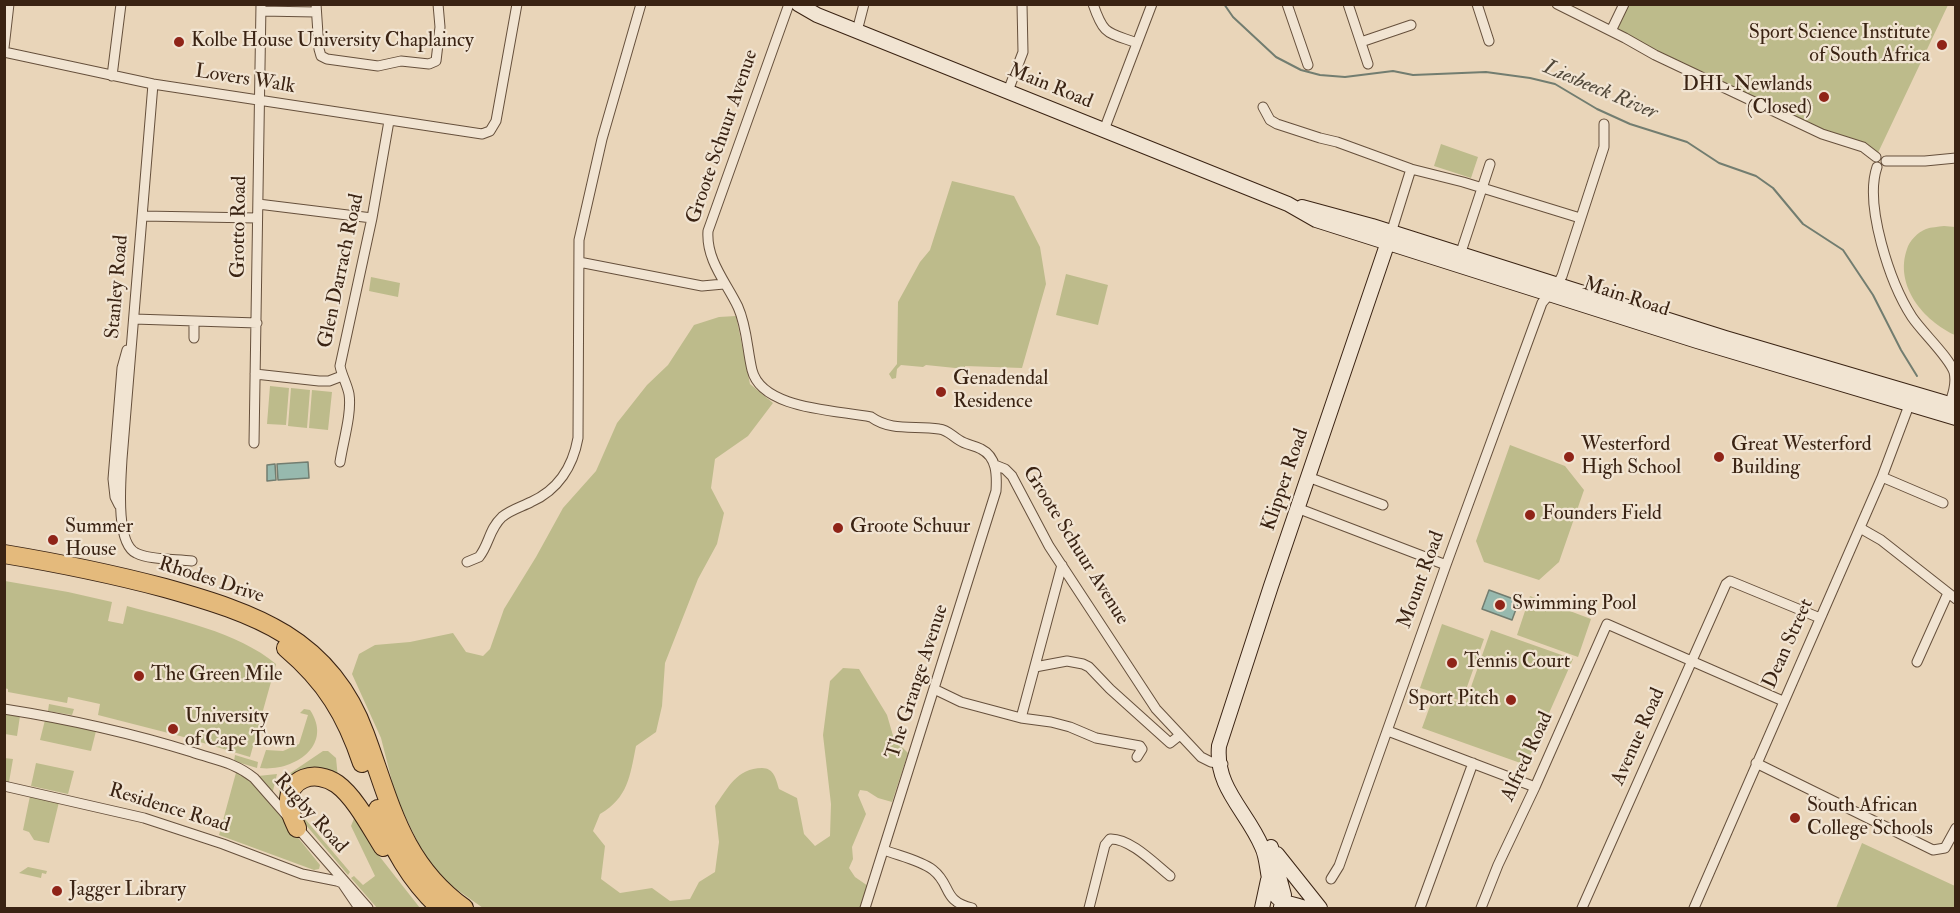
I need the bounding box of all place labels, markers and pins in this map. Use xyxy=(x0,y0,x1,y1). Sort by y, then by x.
place label: Sport Science Institute of South Africa xyxy=(1749,22,1930,69)
place label: Kolbe House University Chaplaincy xyxy=(191,30,474,54)
marker: Kolbe House University Chaplaincy xyxy=(172,35,186,49)
marker: Sport Science Institute of South Africa xyxy=(1935,38,1949,52)
place label: DHL Newlands (Closed) xyxy=(1682,74,1812,121)
marker: DHL Newlands (Closed) xyxy=(1817,90,1831,104)
place label: Genadendal Residence xyxy=(953,368,1048,415)
marker: Genadendal Residence xyxy=(934,385,948,399)
place label: Westerford High School xyxy=(1581,434,1681,481)
place label: Great Westerford Building xyxy=(1731,434,1872,481)
marker: Westerford High School xyxy=(1562,450,1576,464)
marker: Great Westerford Building xyxy=(1712,450,1726,464)
place label: Founders Field xyxy=(1542,503,1662,527)
marker: Founders Field xyxy=(1523,508,1537,522)
place label: Summer House xyxy=(65,516,133,563)
place label: Groote Schuur xyxy=(850,516,970,540)
marker: Groote Schuur xyxy=(831,521,845,535)
marker: Summer House xyxy=(46,533,60,547)
place label: Swimming Pool xyxy=(1512,593,1637,617)
marker: Swimming Pool xyxy=(1493,598,1507,612)
place label: Tennis Court xyxy=(1464,651,1570,675)
marker: Tennis Court xyxy=(1445,656,1459,670)
place label: The Green Mile xyxy=(151,664,282,688)
marker: The Green Mile xyxy=(132,669,146,683)
place label: Sport Pitch xyxy=(1408,688,1499,712)
marker: Sport Pitch xyxy=(1504,693,1518,707)
place label: University of Cape Town xyxy=(185,706,295,753)
marker: University of Cape Town xyxy=(166,722,180,736)
place label: South African College Schools xyxy=(1807,795,1933,842)
marker: South African College Schools xyxy=(1788,811,1802,825)
place label: Jagger Library xyxy=(69,879,186,903)
marker: Jagger Library xyxy=(50,884,64,898)

